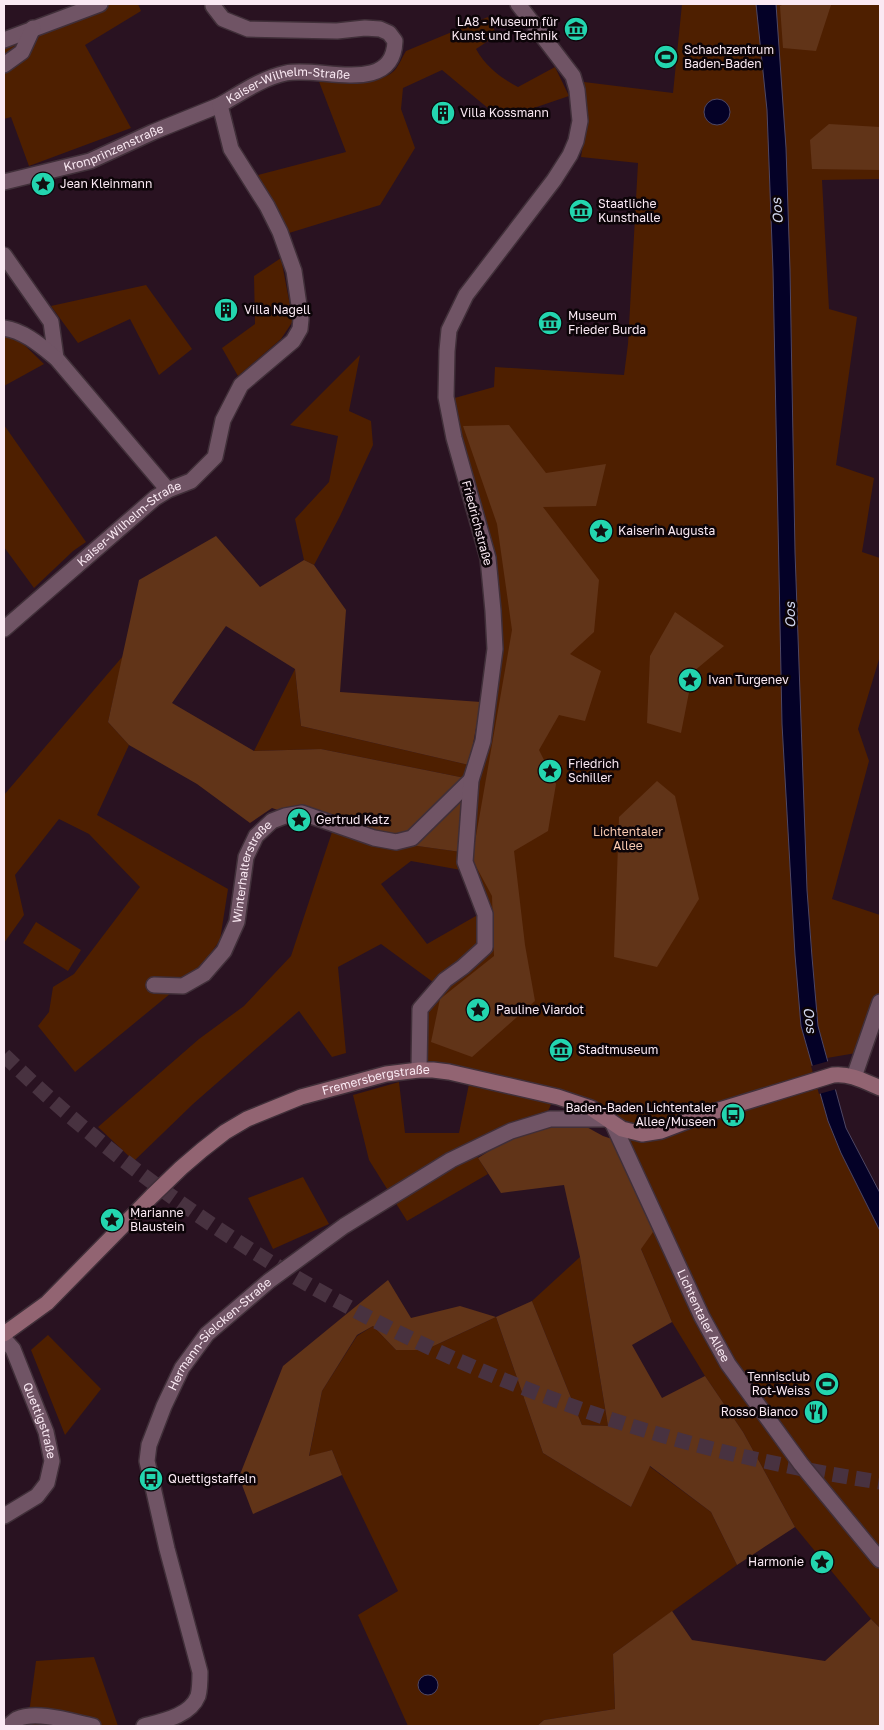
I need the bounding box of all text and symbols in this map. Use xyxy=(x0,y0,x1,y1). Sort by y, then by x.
place label: LA8 - Museum für Kunst und Technik xyxy=(452,14,558,43)
museum icon: LA8 - Museum für Kunst und Technik xyxy=(563,16,589,42)
place label: Schachzentrum Baden-Baden xyxy=(684,42,774,71)
sports icon: Schachzentrum Baden-Baden xyxy=(653,44,679,70)
street label: Kaiser-Wilhelm-Straße xyxy=(223,64,350,107)
building icon: Villa Kossmann xyxy=(430,100,456,126)
place label: Villa Kossmann xyxy=(460,105,549,120)
street label: Kronprinzenstraße xyxy=(62,121,166,174)
place icon: Jean Kleinmann xyxy=(30,171,56,197)
place label: Jean Kleinmann xyxy=(60,176,152,191)
place label: Staatliche Kunsthalle xyxy=(598,196,661,225)
water label: Oos xyxy=(767,197,786,225)
museum icon: Staatliche Kunsthalle xyxy=(568,198,594,224)
building icon: Villa Nagell xyxy=(213,297,239,323)
place label: Villa Nagell xyxy=(244,302,311,317)
place label: Museum Frieder Burda xyxy=(568,308,646,337)
museum icon: Museum Frieder Burda xyxy=(537,310,563,336)
street label: Kaiser-Wilhelm-Straße xyxy=(74,478,183,569)
street label: Friedrichstraße xyxy=(459,479,496,567)
place icon: Kaiserin Augusta xyxy=(588,518,614,544)
place label: Kaiserin Augusta xyxy=(618,523,715,538)
water label: Oos xyxy=(781,601,798,628)
place icon: Ivan Turgenev xyxy=(677,667,703,693)
place label: Ivan Turgenev xyxy=(708,672,789,687)
place label: Friedrich Schiller xyxy=(568,756,619,785)
place icon: Friedrich Schiller xyxy=(537,758,563,784)
place icon: Gertrud Katz xyxy=(286,807,312,833)
place label: Gertrud Katz xyxy=(316,812,389,827)
street label: Winterhalterstraße xyxy=(229,817,275,924)
park label: Lichtentaler Allee xyxy=(593,824,663,853)
place icon: Pauline Viardot xyxy=(465,997,491,1023)
place label: Pauline Viardot xyxy=(496,1002,584,1017)
water label: Oos xyxy=(800,1006,821,1035)
museum icon: Stadtmuseum xyxy=(548,1037,574,1063)
place label: Stadtmuseum xyxy=(578,1042,658,1057)
street label: Fremersbergstraße xyxy=(320,1062,430,1098)
place label: Baden-Baden Lichtentaler Allee/Museen xyxy=(566,1100,716,1129)
bus stop icon: Baden-Baden Lichtentaler Allee/Museen xyxy=(720,1102,746,1128)
place label: Marianne Blaustein xyxy=(130,1205,185,1234)
place icon: Marianne Blaustein xyxy=(99,1207,125,1233)
street label: Lichtentaler Allee xyxy=(674,1267,734,1365)
street label: Hermann-Sielcken-Straße xyxy=(164,1274,274,1393)
place label: Tennisclub Rot-Weiss xyxy=(747,1369,810,1398)
sports icon: Tennisclub Rot-Weiss xyxy=(814,1371,840,1397)
street label: Quettigstraße xyxy=(20,1380,59,1460)
restaurant icon: Rosso Bianco xyxy=(803,1399,829,1425)
place label: Rosso Bianco xyxy=(721,1404,798,1419)
bus stop icon: Quettigstaffeln xyxy=(138,1466,164,1492)
place label: Quettigstaffeln xyxy=(168,1471,256,1486)
place icon: Harmonie xyxy=(809,1549,835,1575)
place label: Harmonie xyxy=(748,1554,804,1569)

